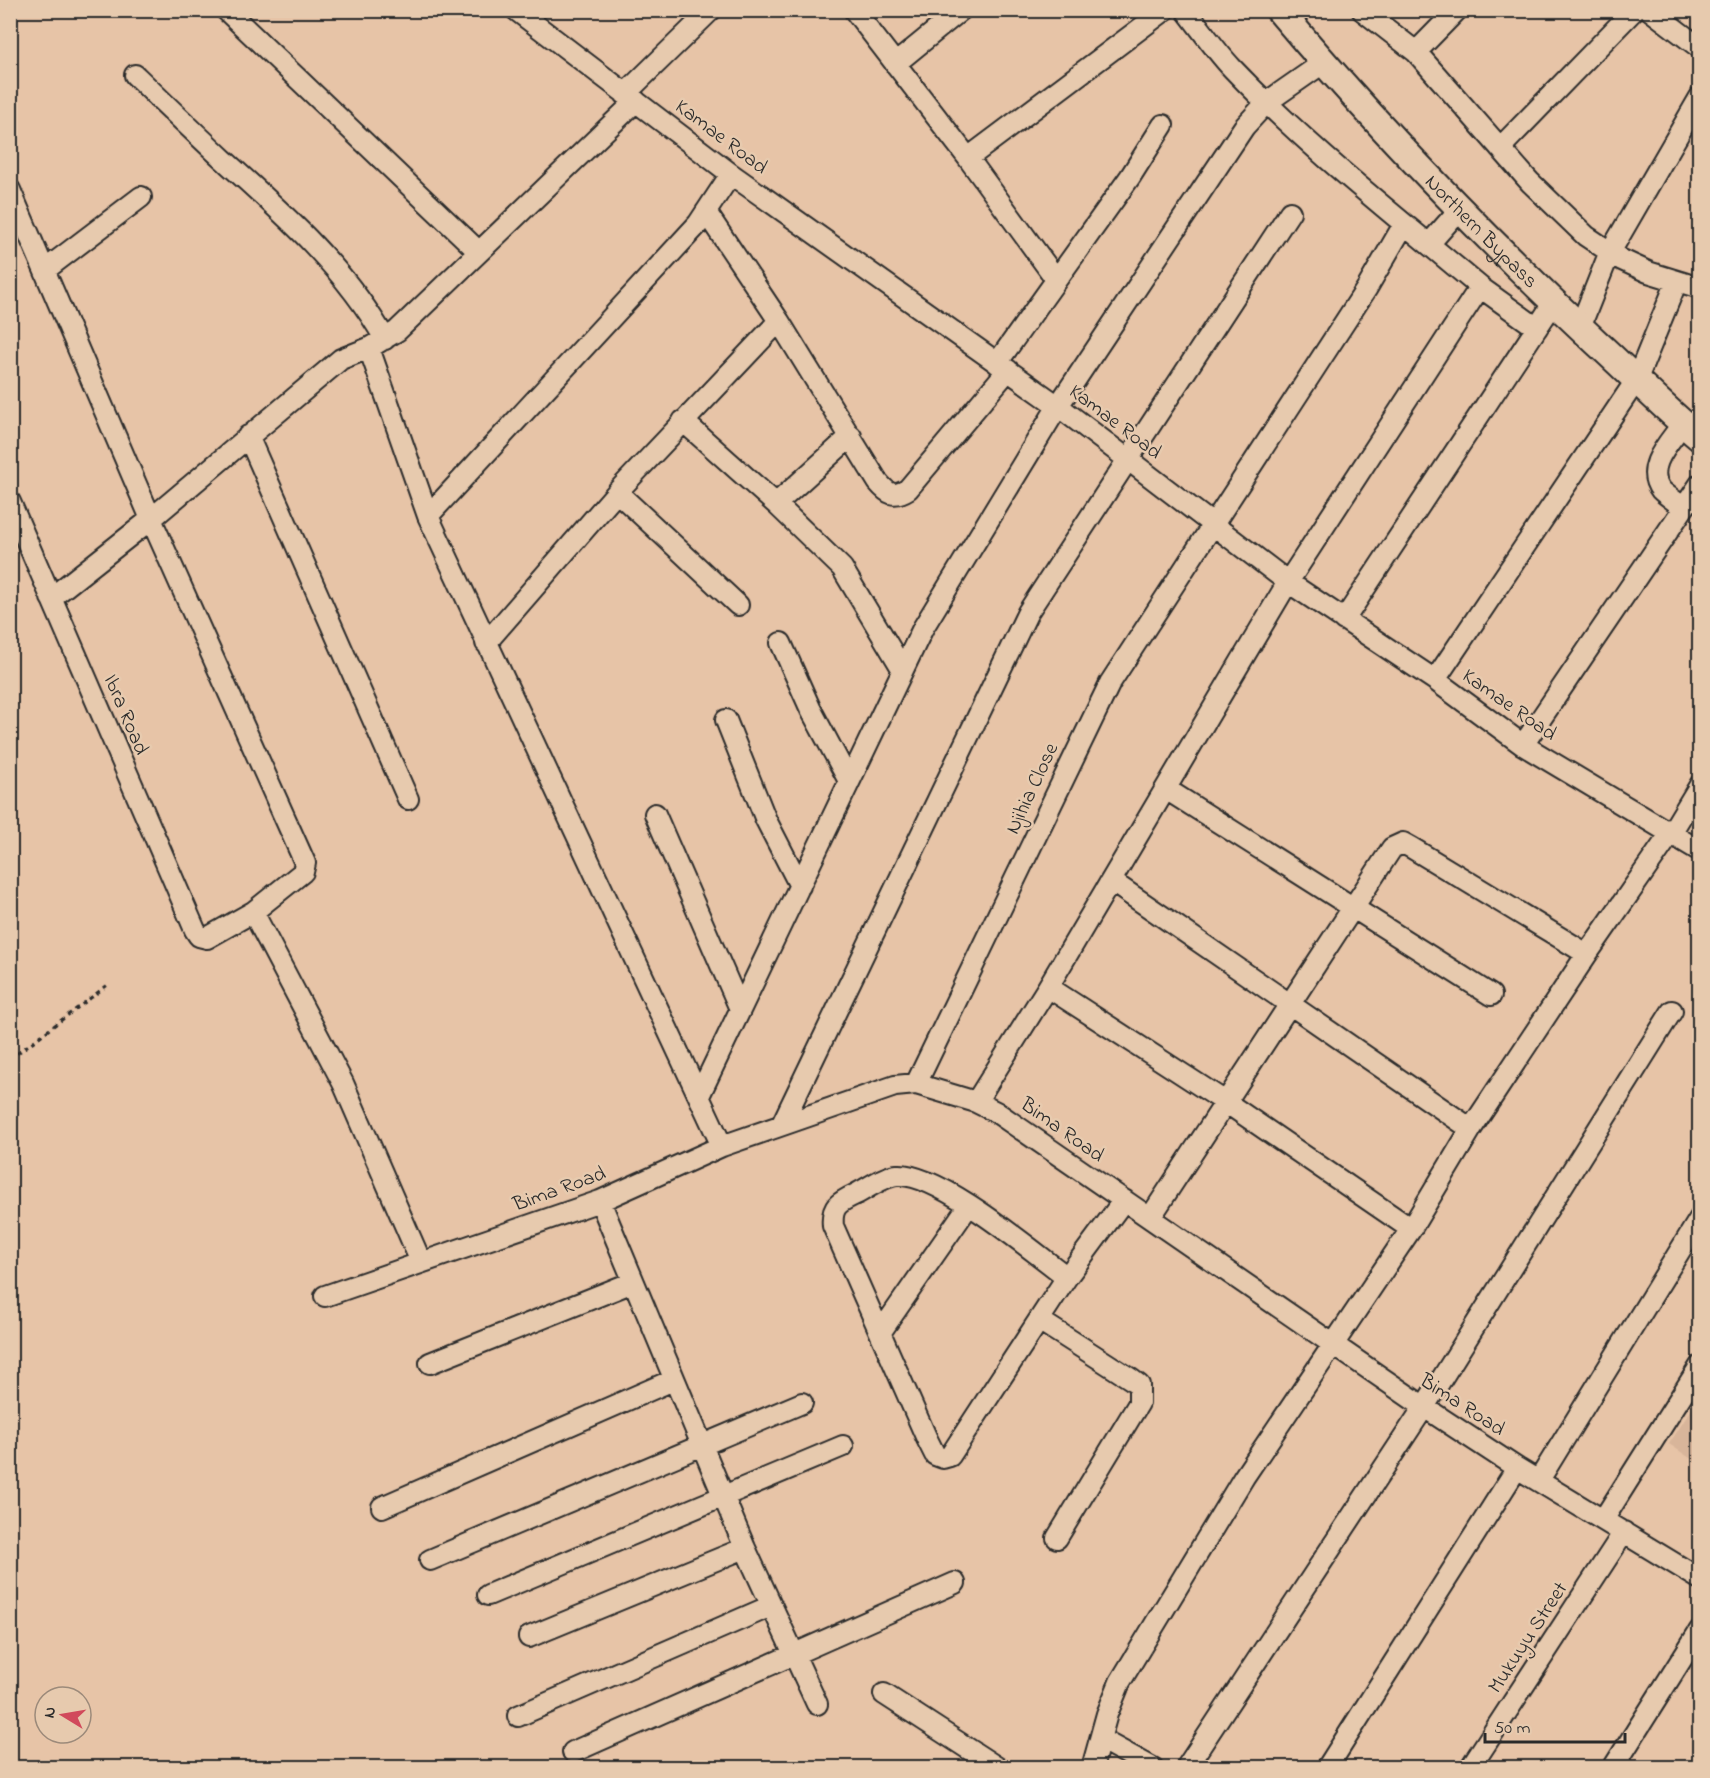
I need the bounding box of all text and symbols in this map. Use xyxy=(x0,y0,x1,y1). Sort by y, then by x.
street label: Kamae Road xyxy=(668,93,774,183)
street label: Northern Bypass xyxy=(1417,168,1544,296)
street label: Kamae Road xyxy=(1062,378,1168,468)
street label: Kamae Road xyxy=(1455,662,1562,749)
street label: Ibra Road xyxy=(95,670,156,760)
street label: Njihia Close xyxy=(999,738,1067,839)
street label: Bima Road xyxy=(1013,1090,1110,1171)
street label: Bima Road xyxy=(508,1159,610,1221)
street label: Bima Road xyxy=(1412,1366,1511,1445)
street label: Mukuyu Street xyxy=(1481,1576,1578,1701)
north arrow xyxy=(33,1685,93,1745)
text: N xyxy=(37,1705,63,1720)
scale bar xyxy=(1485,1706,1624,1744)
text: 50 m xyxy=(1494,1716,1531,1742)

